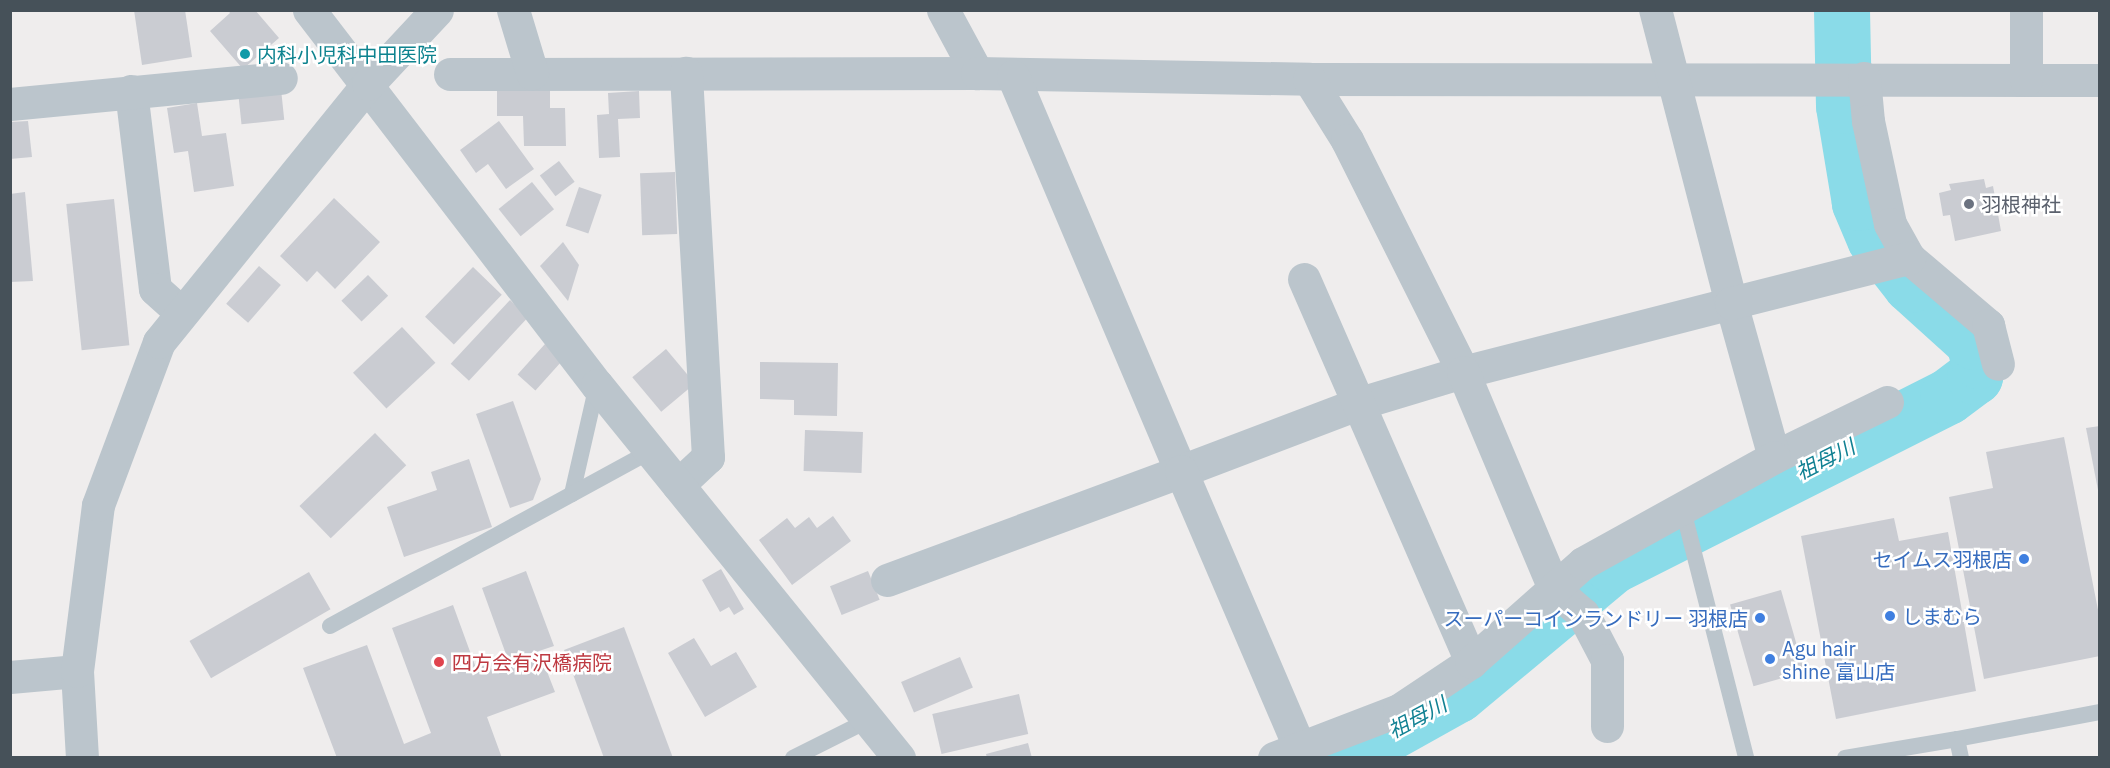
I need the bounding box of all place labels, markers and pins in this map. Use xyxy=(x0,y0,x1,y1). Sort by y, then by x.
place label: 内科小児科中田医院 xyxy=(257,42,437,66)
marker: 内科小児科中田医院 xyxy=(238,47,252,61)
place label: 羽根神社 xyxy=(1981,192,2061,216)
marker: 羽根神社 xyxy=(1962,197,1976,211)
place label: セイムス羽根店 xyxy=(1872,547,2012,571)
marker: セイムス羽根店 xyxy=(2017,552,2031,566)
place label: しまむら xyxy=(1902,604,1982,628)
place label: スーパーコインランドリー 羽根店 xyxy=(1443,606,1748,630)
marker: しまむら xyxy=(1883,609,1897,623)
marker: スーパーコインランドリー 羽根店 xyxy=(1753,611,1767,625)
place label: Agu hair shine 富山店 xyxy=(1782,636,1895,683)
place label: 四方会有沢橋病院 xyxy=(452,650,612,674)
marker: Agu hair shine 富山店 xyxy=(1763,652,1777,666)
marker: 四方会有沢橋病院 xyxy=(430,653,448,671)

